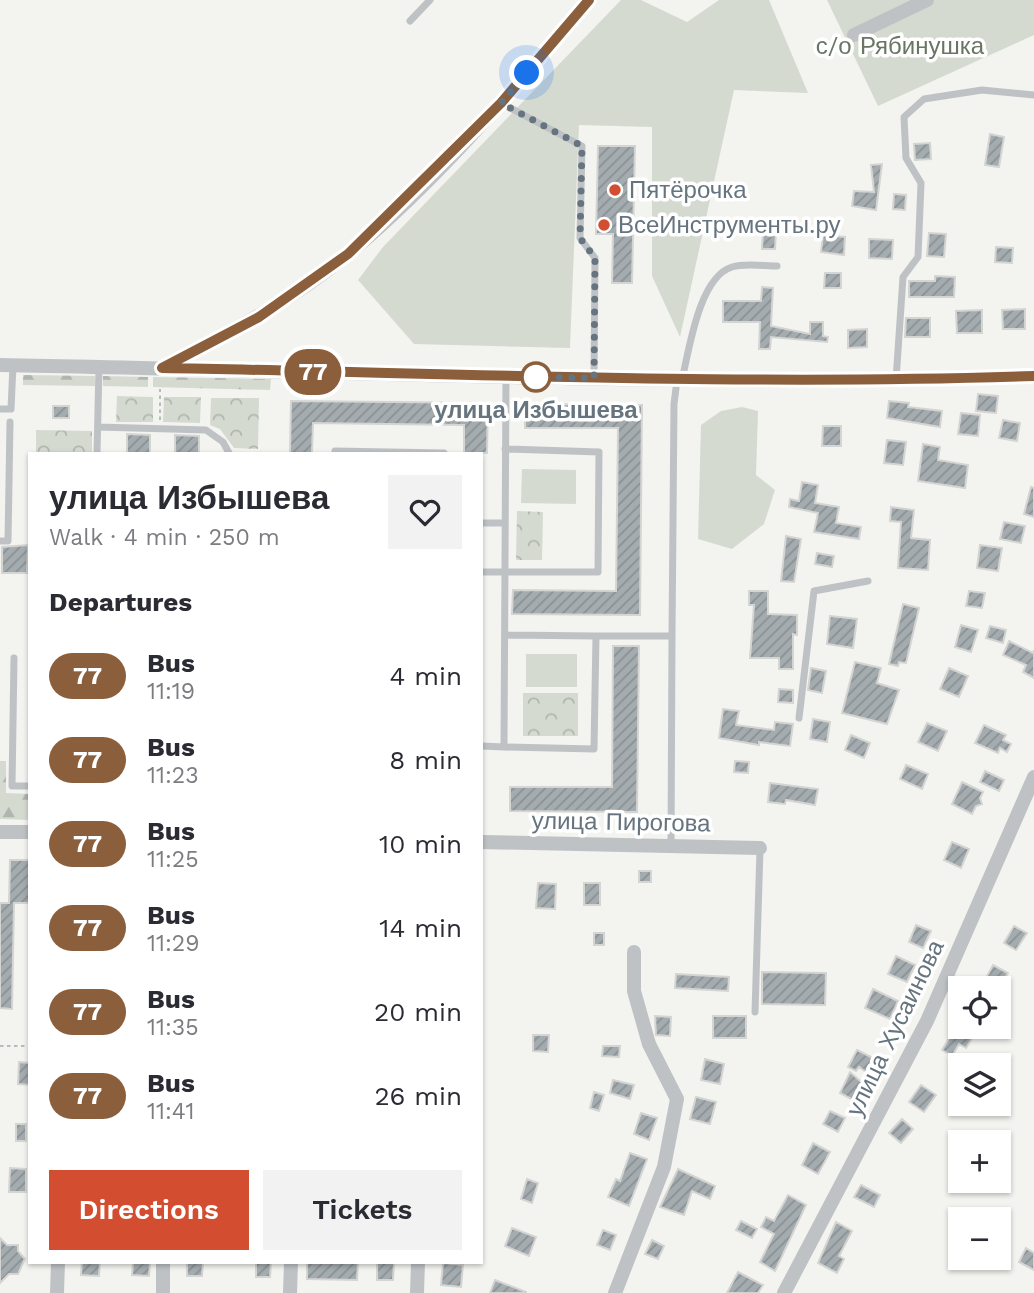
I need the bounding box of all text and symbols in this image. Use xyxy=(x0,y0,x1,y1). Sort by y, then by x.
park label: с/о Рябинушка xyxy=(816,32,985,60)
your location xyxy=(509,55,544,90)
place label: Пятёрочка xyxy=(629,176,747,204)
marker: Пятёрочка xyxy=(607,182,623,198)
place label: ВсеИнструменты.ру xyxy=(618,211,840,239)
marker: ВсеИнструменты.ру xyxy=(596,217,612,233)
line badge: 77 xyxy=(282,349,344,395)
text: 77 xyxy=(298,358,328,386)
marker: улица Избышева xyxy=(521,362,551,392)
place label: улица Избышева xyxy=(434,396,638,424)
button: heart xyxy=(388,475,462,549)
text: улица Избышева xyxy=(49,478,329,517)
text: Walk · 4 min · 250 m xyxy=(49,524,280,551)
text: Departures xyxy=(49,587,192,617)
text: Bus xyxy=(147,648,195,678)
text: 4 min xyxy=(389,661,462,691)
text: 77 xyxy=(73,662,102,690)
text: 11:19 xyxy=(147,678,195,705)
text: Bus xyxy=(147,732,195,762)
text: 8 min xyxy=(389,745,462,775)
text: 77 xyxy=(73,746,102,774)
text: 11:23 xyxy=(147,762,199,789)
street label: улица Пирогова xyxy=(531,806,711,838)
text: Bus xyxy=(147,816,195,846)
text: 10 min xyxy=(379,829,462,859)
text: 77 xyxy=(73,830,102,858)
text: 11:25 xyxy=(147,846,199,873)
text: Bus xyxy=(147,900,195,930)
text: 14 min xyxy=(379,913,462,943)
text: 77 xyxy=(73,914,102,942)
text: 11:29 xyxy=(147,930,199,957)
street label: улица Хусаинова xyxy=(840,935,950,1121)
map controls xyxy=(948,976,1011,1270)
button: locate xyxy=(948,976,1011,1039)
text: Bus xyxy=(147,984,195,1014)
text: 20 min xyxy=(374,997,462,1027)
text: 77 xyxy=(73,998,102,1026)
text: 11:35 xyxy=(147,1014,199,1041)
button: layers xyxy=(948,1053,1011,1116)
text: Bus xyxy=(147,1068,195,1098)
text: 26 min xyxy=(374,1081,462,1111)
text: 77 xyxy=(73,1082,102,1110)
text: 11:41 xyxy=(147,1098,194,1125)
button: + xyxy=(948,1130,1011,1193)
button: Directions xyxy=(49,1170,249,1250)
button: Tickets xyxy=(263,1170,462,1250)
button: − xyxy=(948,1207,1011,1270)

